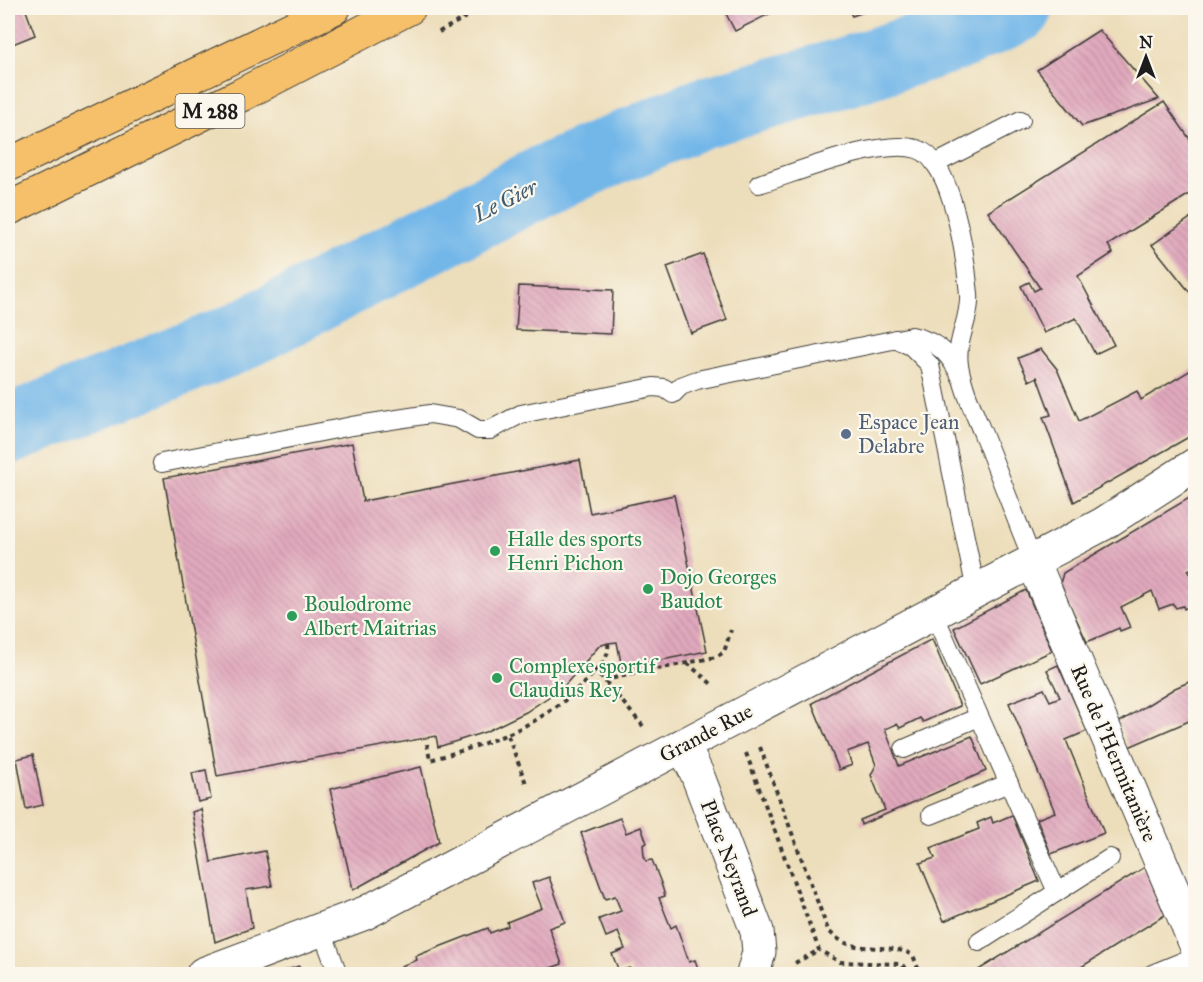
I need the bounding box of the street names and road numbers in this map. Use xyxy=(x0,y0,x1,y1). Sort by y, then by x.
road number: M 288 xyxy=(176,94,244,128)
street label: Rue de l'Hermitanière xyxy=(1065,660,1163,846)
street label: Grande Rue xyxy=(655,698,757,768)
street label: Place Neyrand xyxy=(695,796,763,921)

